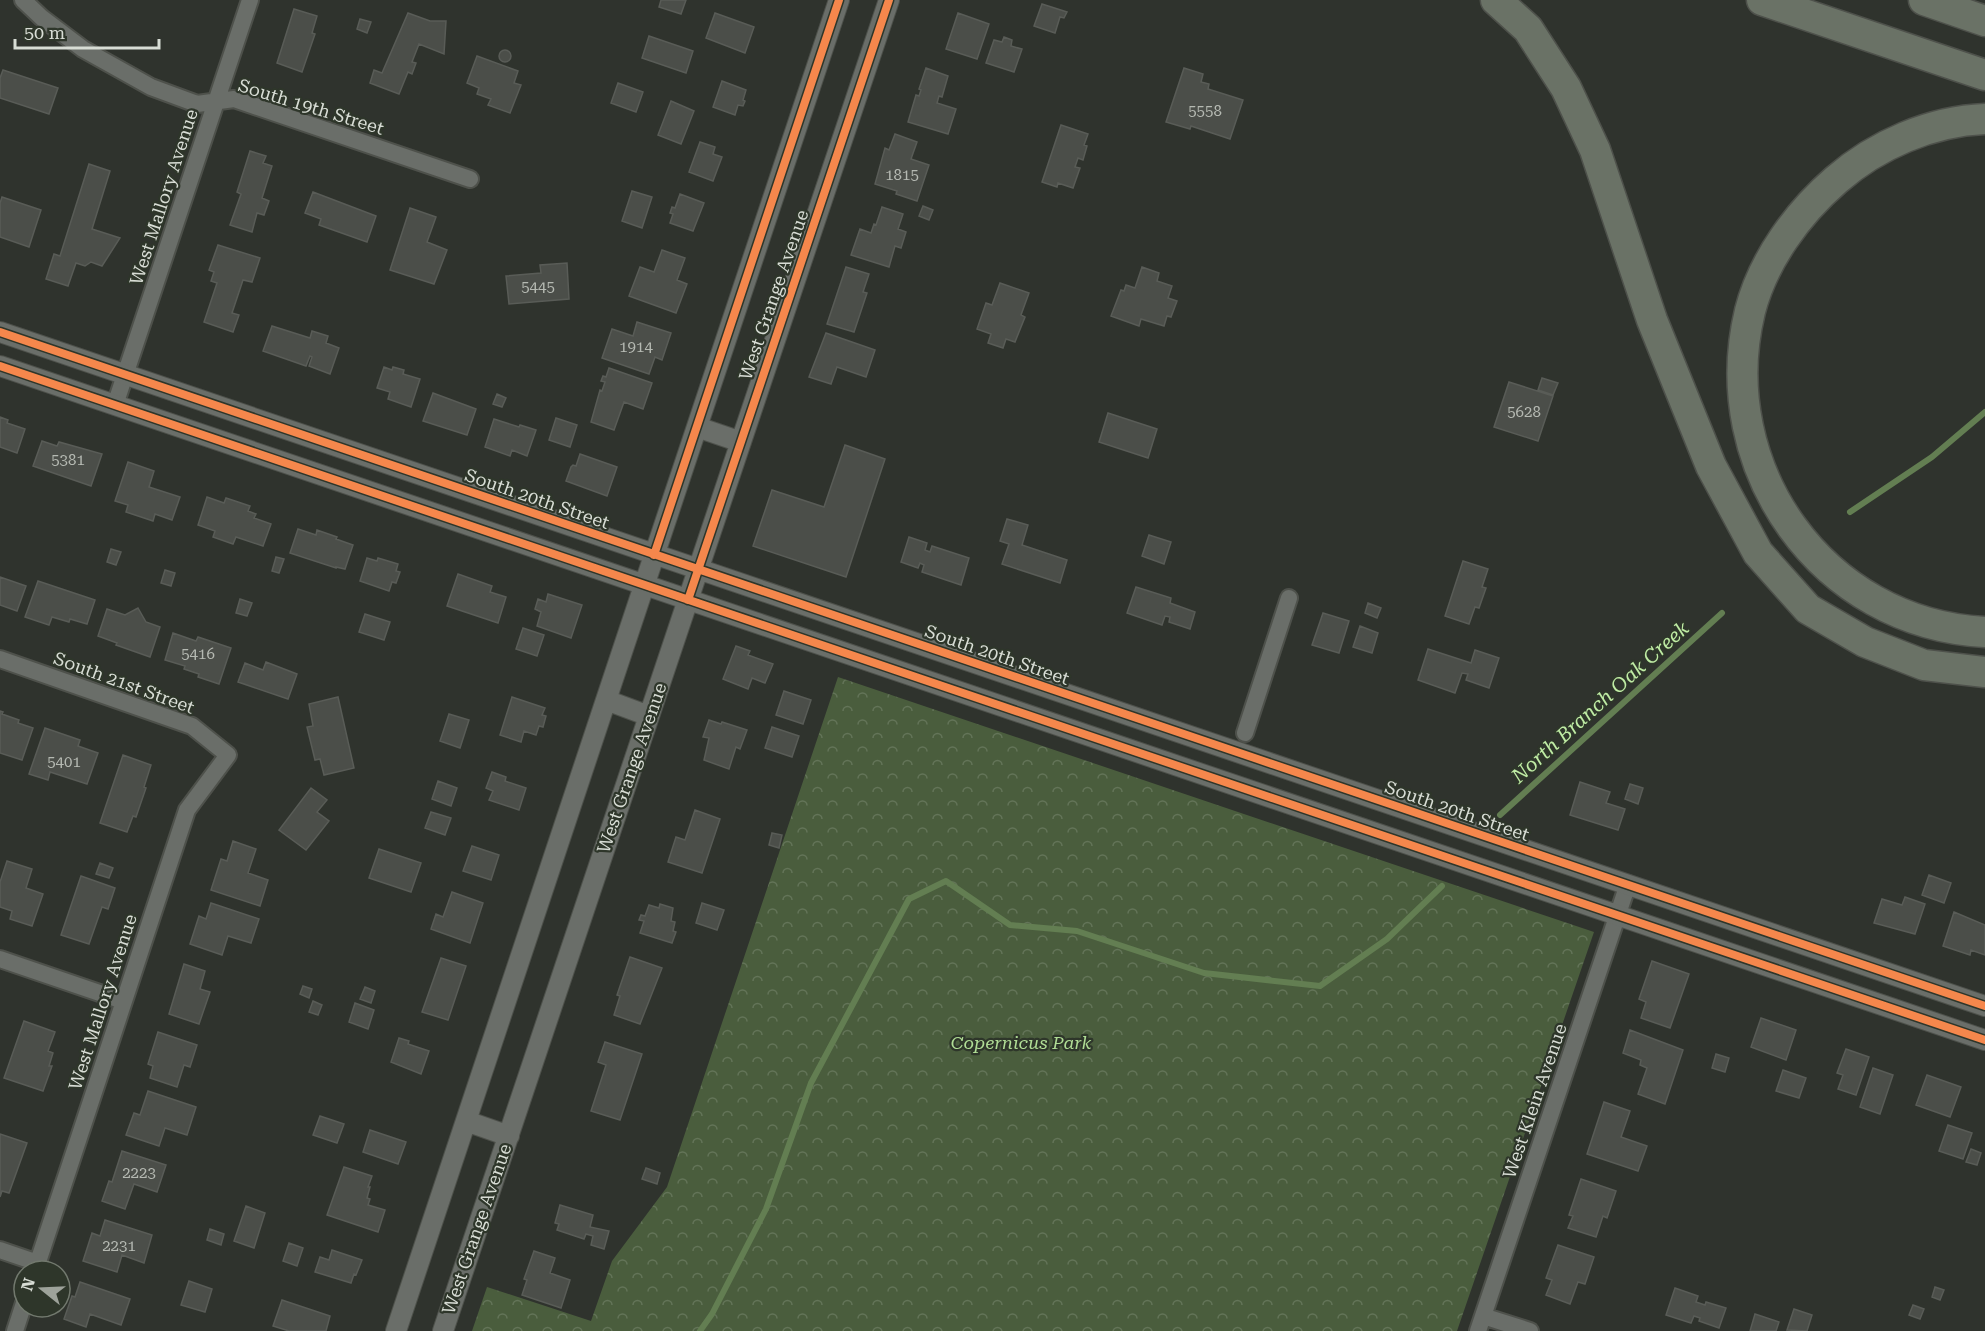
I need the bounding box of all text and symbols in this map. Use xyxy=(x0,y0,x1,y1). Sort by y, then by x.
scale bar xyxy=(15,12,159,50)
text: 50 m xyxy=(24,22,65,43)
street label: South 19th Street xyxy=(236,74,387,139)
house number: 5558 xyxy=(1188,102,1222,120)
street label: West Mallory Avenue xyxy=(125,106,202,287)
house number: 1815 xyxy=(885,166,919,184)
street label: West Grange Avenue xyxy=(735,207,813,383)
house number: 5445 xyxy=(521,278,555,296)
house number: 1914 xyxy=(619,338,653,356)
house number: 5628 xyxy=(1507,403,1541,421)
house number: 5381 xyxy=(51,451,85,469)
street label: South 20th Street xyxy=(462,464,612,533)
water label: North Branch Oak Creek xyxy=(1506,616,1694,789)
street label: South 20th Street xyxy=(922,620,1072,689)
house number: 5416 xyxy=(181,645,215,663)
street label: South 21st Street xyxy=(51,647,198,718)
street label: West Grange Avenue xyxy=(593,680,671,856)
house number: 5401 xyxy=(47,753,81,771)
street label: South 20th Street xyxy=(1382,776,1532,845)
street label: West Mallory Avenue xyxy=(64,911,141,1092)
street label: West Klein Avenue xyxy=(1498,1021,1571,1181)
park label: Copernicus Park xyxy=(951,1032,1091,1053)
street label: West Grange Avenue xyxy=(438,1141,516,1317)
house number: 2223 xyxy=(122,1164,156,1182)
house number: 2231 xyxy=(102,1237,136,1255)
north arrow xyxy=(12,1259,72,1319)
text: N xyxy=(17,1276,39,1293)

